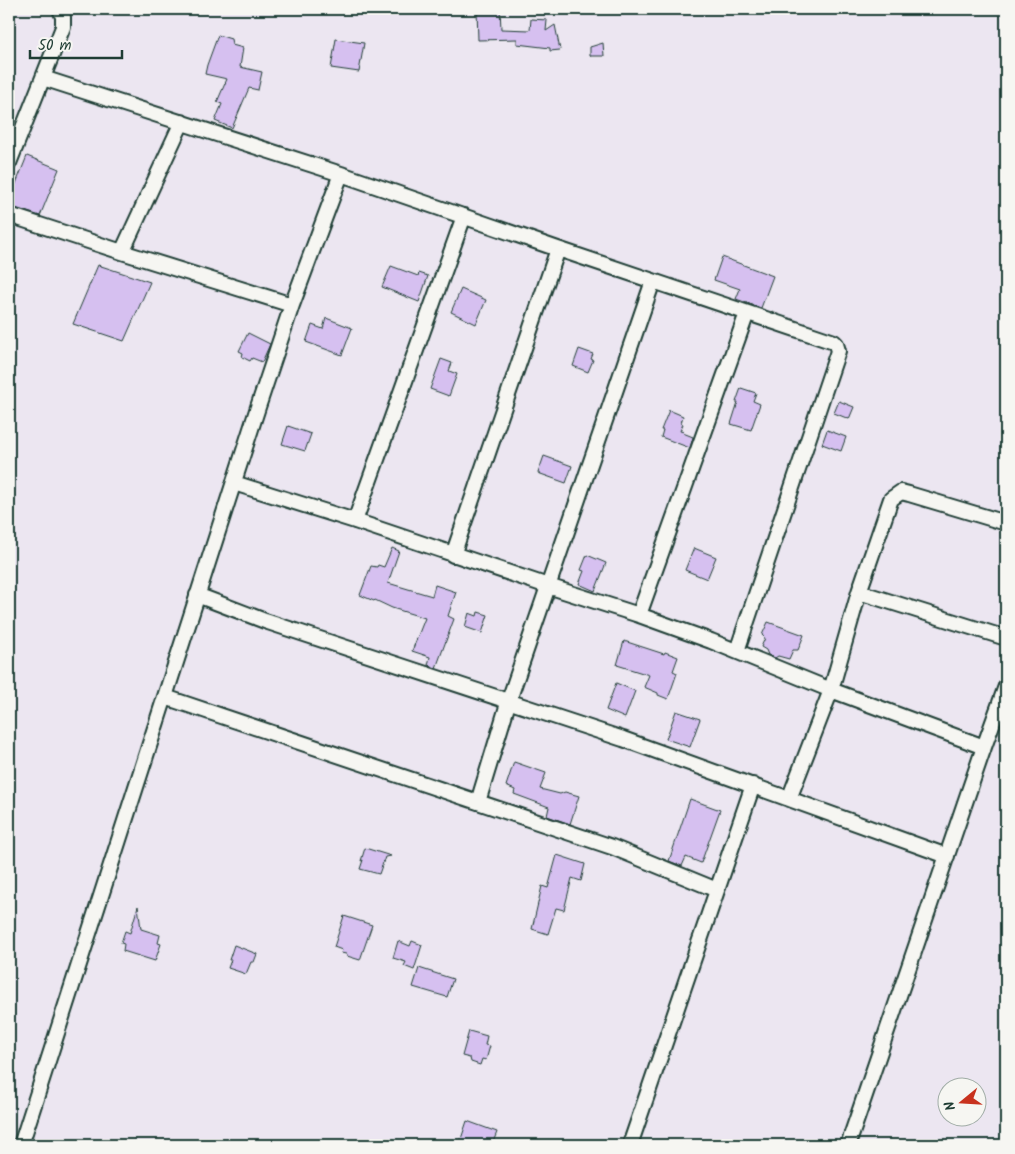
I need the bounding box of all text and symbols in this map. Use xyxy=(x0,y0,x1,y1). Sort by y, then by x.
scale bar xyxy=(30,28,122,60)
text: 50 m xyxy=(38,34,72,58)
north arrow xyxy=(938,1076,988,1126)
text: N xyxy=(939,1098,962,1113)

